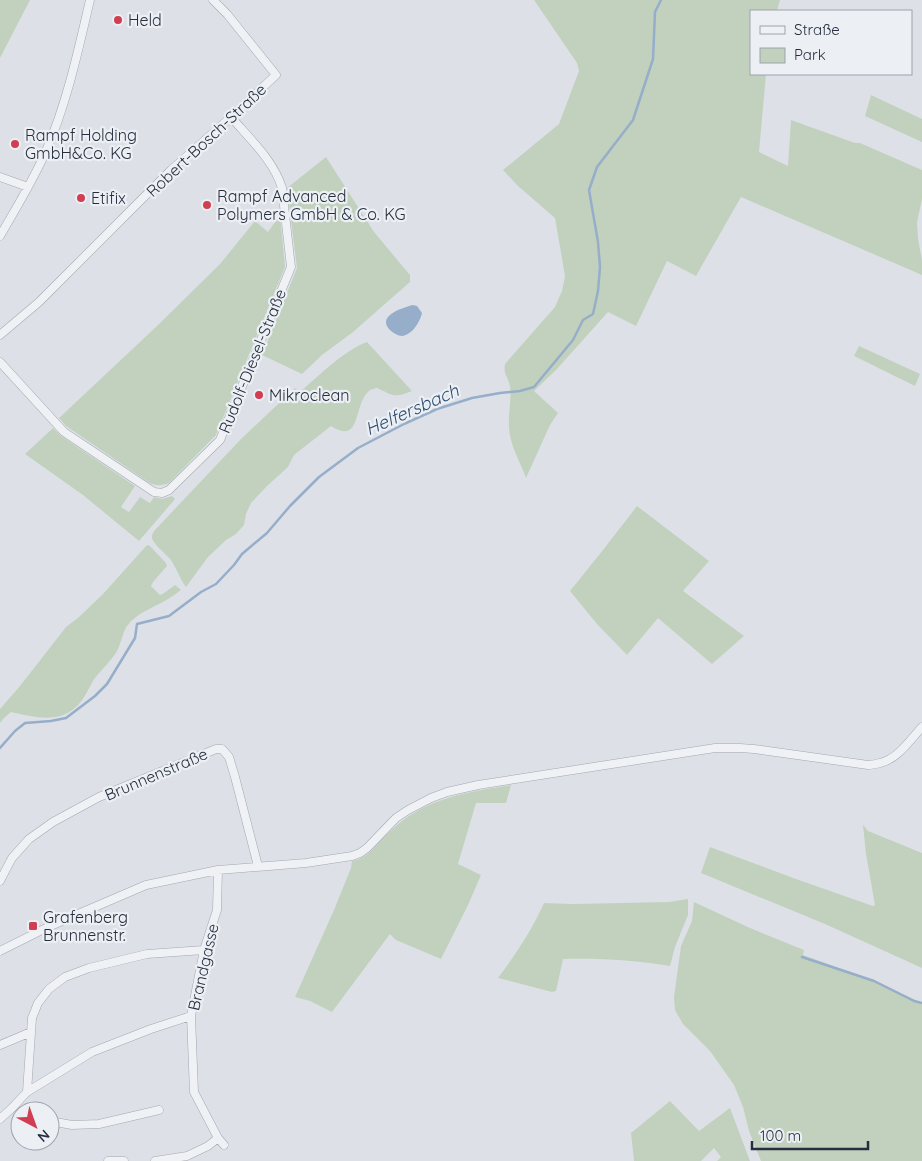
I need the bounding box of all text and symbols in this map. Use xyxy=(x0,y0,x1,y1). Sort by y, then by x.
place label: Held xyxy=(128,10,162,30)
legend xyxy=(750,10,912,75)
marker: Held xyxy=(112,14,124,26)
text: Straße xyxy=(794,20,840,39)
text: Park xyxy=(794,45,826,64)
street label: Robert-Bosch-Straße xyxy=(142,79,270,201)
place label: Rampf Holding GmbH&Co. KG xyxy=(25,125,137,163)
marker: Rampf Holding GmbH&Co. KG xyxy=(9,138,21,150)
place label: Rampf Advanced Polymers GmbH & Co. KG xyxy=(217,186,406,224)
place label: Etifix xyxy=(91,188,126,208)
marker: Etifix xyxy=(75,192,87,204)
marker: Rampf Advanced Polymers GmbH & Co. KG xyxy=(201,199,213,211)
street label: Rudolf-Diesel-Straße xyxy=(214,286,290,436)
water label: Helfersbach xyxy=(361,378,463,440)
place label: Mikroclean xyxy=(269,385,350,405)
marker: Mikroclean xyxy=(253,389,265,401)
street label: Brunnenstraße xyxy=(102,743,210,805)
place label: Grafenberg Brunnenstr. xyxy=(43,907,128,945)
marker: Grafenberg Brunnenstr. xyxy=(27,920,39,932)
street label: Brandgasse xyxy=(183,922,223,1012)
north arrow xyxy=(10,1101,60,1151)
scale bar xyxy=(752,1118,868,1150)
text: N xyxy=(34,1126,53,1146)
text: 100 m xyxy=(760,1126,801,1145)

